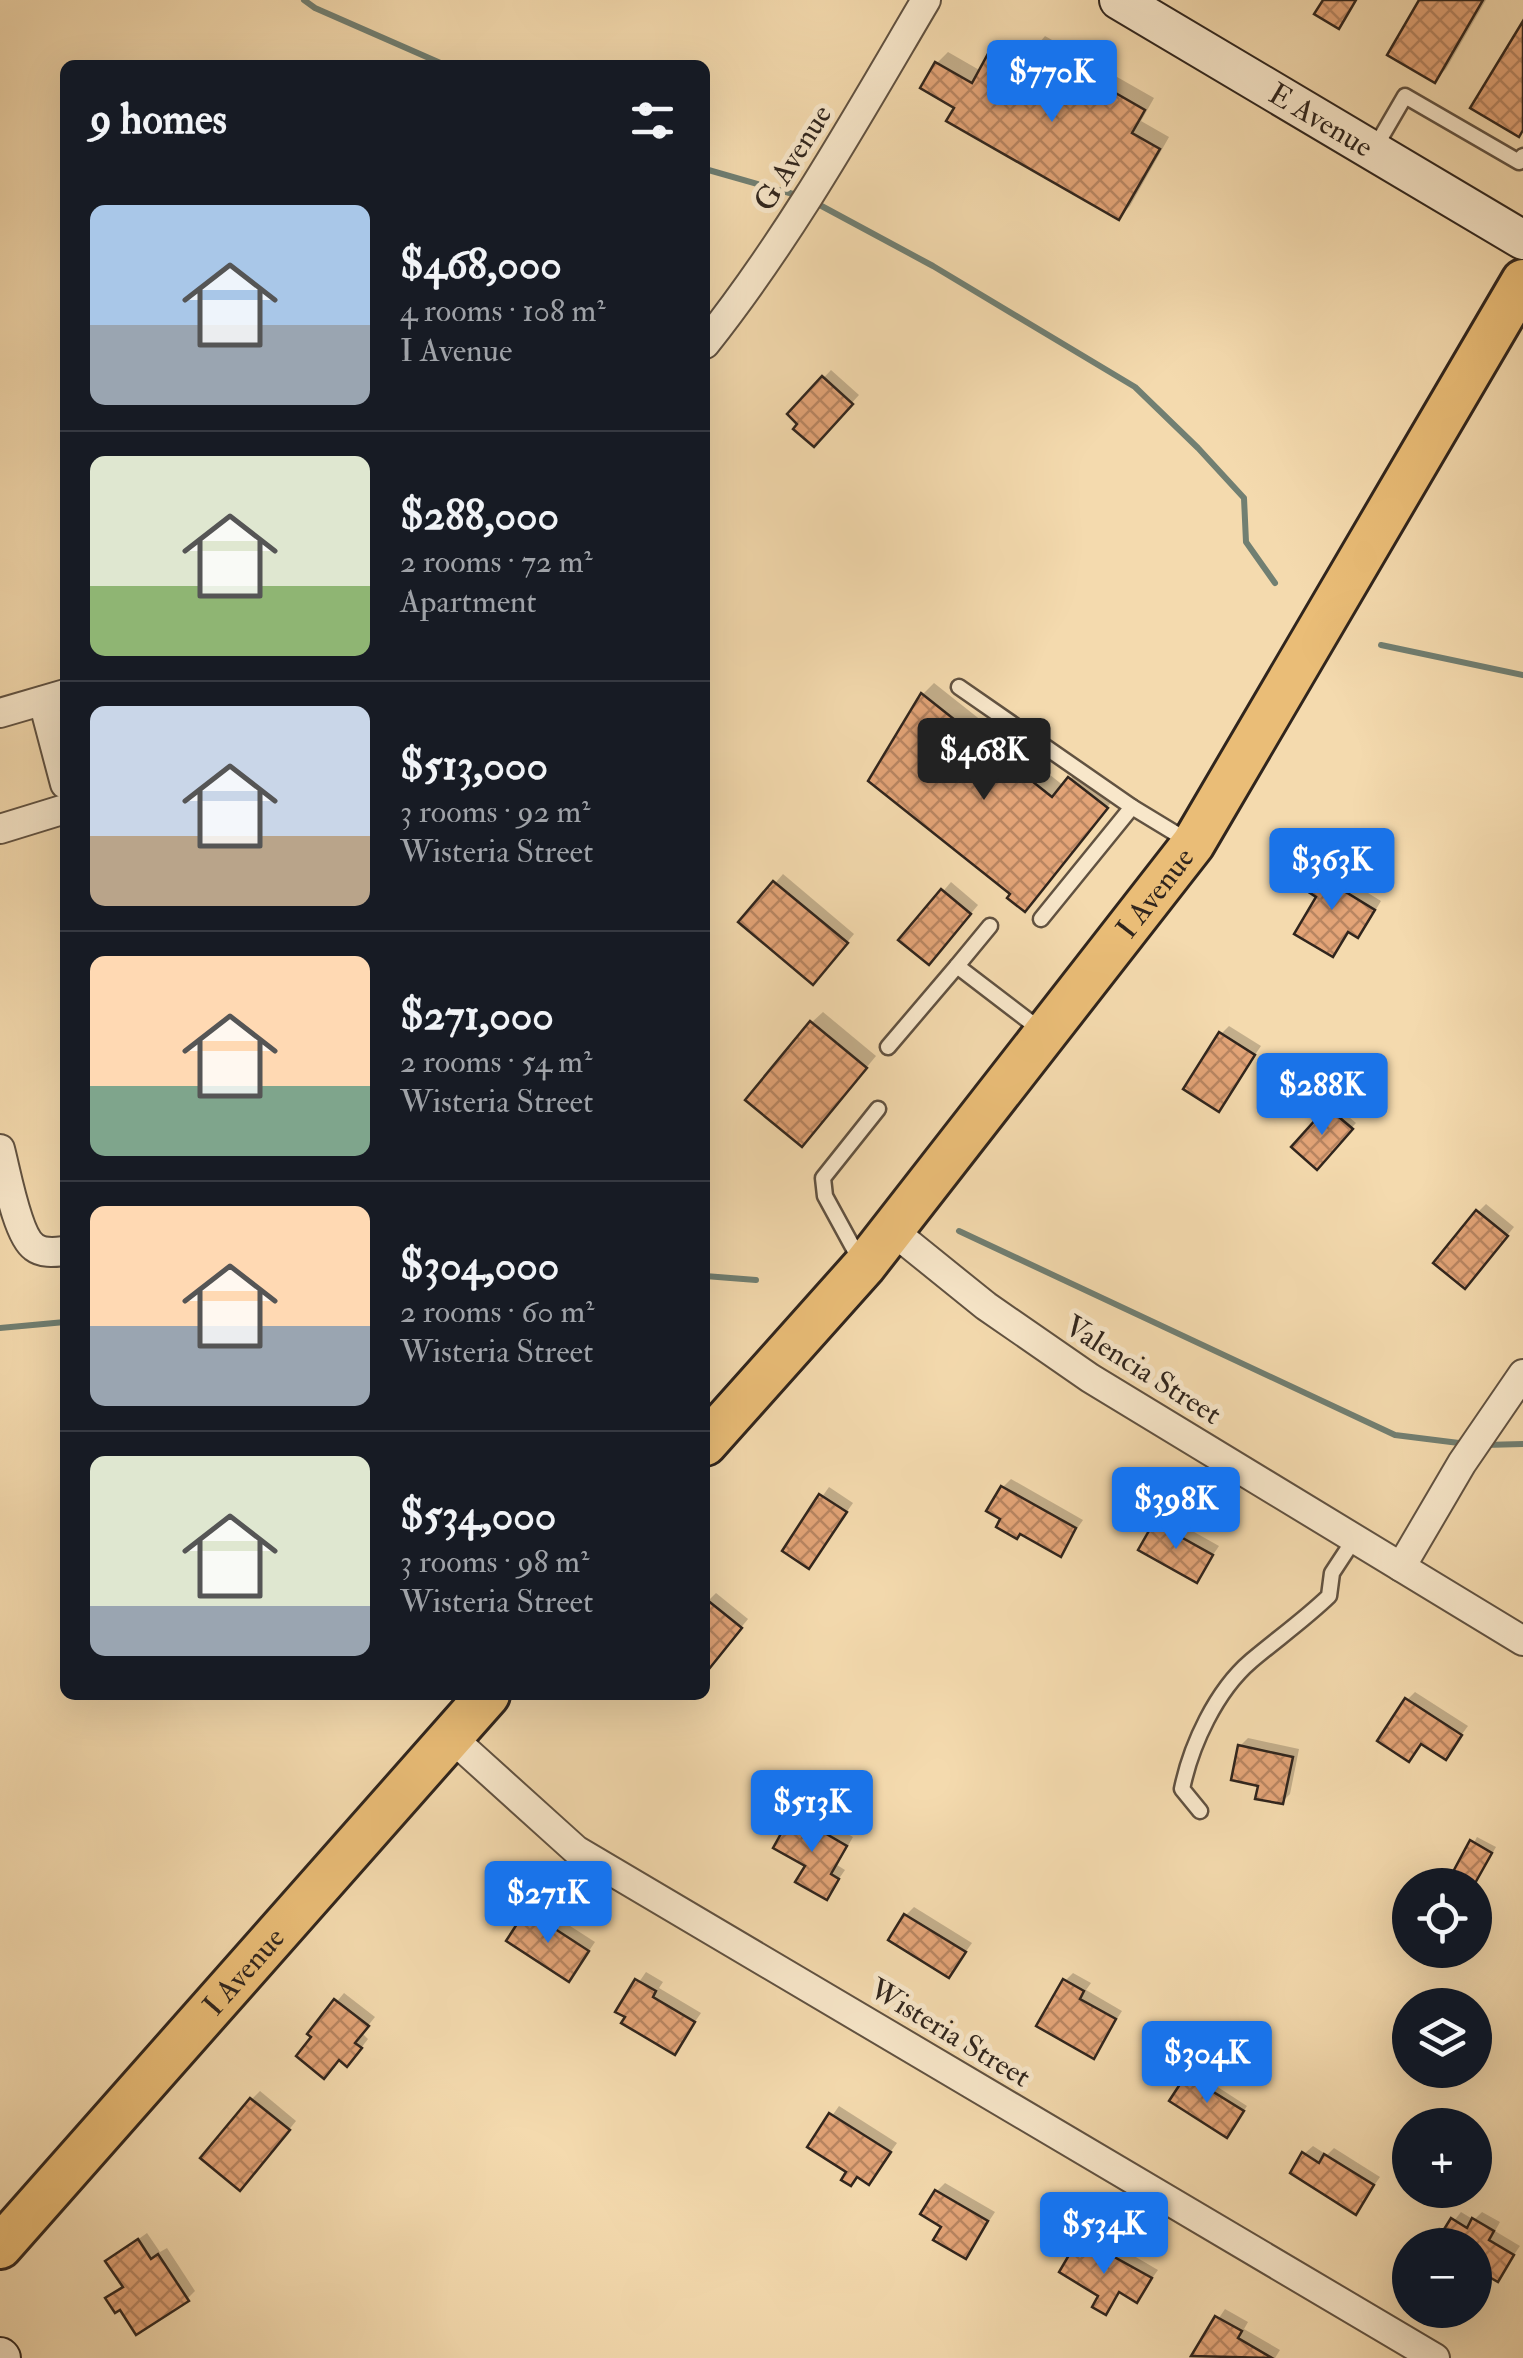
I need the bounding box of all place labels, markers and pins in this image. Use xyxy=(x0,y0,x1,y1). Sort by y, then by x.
pin: $770K xyxy=(982,40,1122,125)
pin: $468K xyxy=(914,718,1054,803)
pin: $363K xyxy=(1262,828,1402,913)
pin: $288K xyxy=(1252,1053,1392,1138)
pin: $398K xyxy=(1106,1467,1246,1552)
pin: $513K xyxy=(742,1770,882,1855)
pin: $271K xyxy=(478,1861,618,1946)
pin: $304K xyxy=(1137,2021,1277,2106)
pin: $534K xyxy=(1034,2192,1174,2277)

